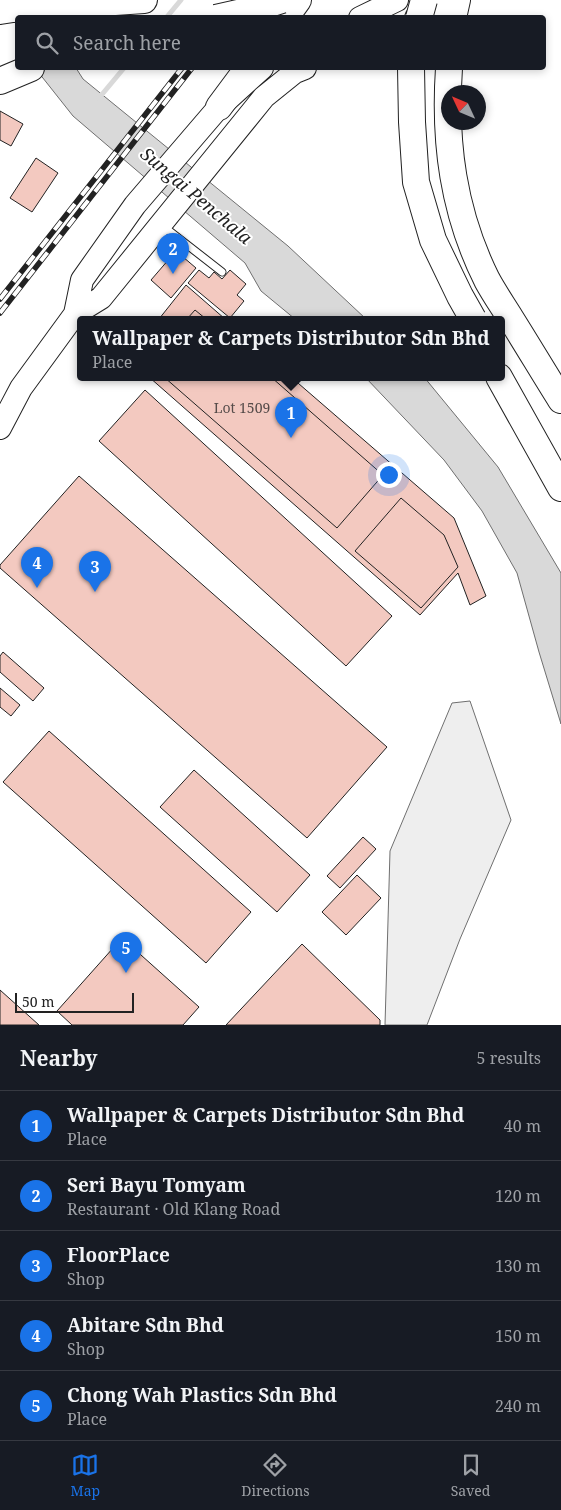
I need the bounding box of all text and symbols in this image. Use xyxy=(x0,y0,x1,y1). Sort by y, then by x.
search box xyxy=(15,15,546,70)
icon: search xyxy=(33,29,61,57)
text: Search here xyxy=(73,30,181,56)
north arrow xyxy=(441,85,486,130)
water label: Sungai Penchala xyxy=(136,141,258,249)
pin: 2 xyxy=(157,233,189,274)
popup xyxy=(77,316,505,381)
text: Wallpaper & Carpets Distributor Sdn Bhd xyxy=(92,325,490,351)
text: Place xyxy=(92,351,132,373)
pin: 1 xyxy=(275,397,307,438)
house number: Lot 1509 xyxy=(214,398,270,417)
your location xyxy=(376,462,402,488)
pin: 4 xyxy=(21,547,53,588)
pin: 3 xyxy=(79,551,111,592)
pin: 5 xyxy=(110,932,142,973)
scale bar xyxy=(15,990,134,1013)
text: 50 m xyxy=(22,992,55,1011)
text: Nearby xyxy=(20,1044,98,1072)
text: 5 results xyxy=(477,1047,541,1069)
text: Wallpaper & Carpets Distributor Sdn Bhd xyxy=(67,1102,464,1128)
text: 1 xyxy=(31,1115,41,1137)
text: 40 m xyxy=(504,1115,541,1137)
text: Place xyxy=(67,1128,107,1150)
text: Seri Bayu Tomyam xyxy=(67,1172,246,1198)
text: 2 xyxy=(31,1185,41,1207)
text: 120 m xyxy=(495,1185,541,1207)
text: Restaurant · Old Klang Road xyxy=(67,1198,280,1220)
text: FloorPlace xyxy=(67,1242,170,1268)
text: 3 xyxy=(31,1255,41,1277)
text: 130 m xyxy=(495,1255,541,1277)
text: Shop xyxy=(67,1268,105,1290)
text: Abitare Sdn Bhd xyxy=(67,1312,224,1338)
text: 4 xyxy=(31,1325,41,1347)
text: 150 m xyxy=(495,1325,541,1347)
text: Shop xyxy=(67,1338,105,1360)
text: Chong Wah Plastics Sdn Bhd xyxy=(67,1382,337,1408)
text: 5 xyxy=(31,1395,41,1417)
text: 240 m xyxy=(495,1395,541,1417)
text: Place xyxy=(67,1408,107,1430)
tab: Map xyxy=(71,1451,100,1500)
tab: Directions xyxy=(241,1451,310,1500)
tab: Saved xyxy=(451,1451,490,1500)

